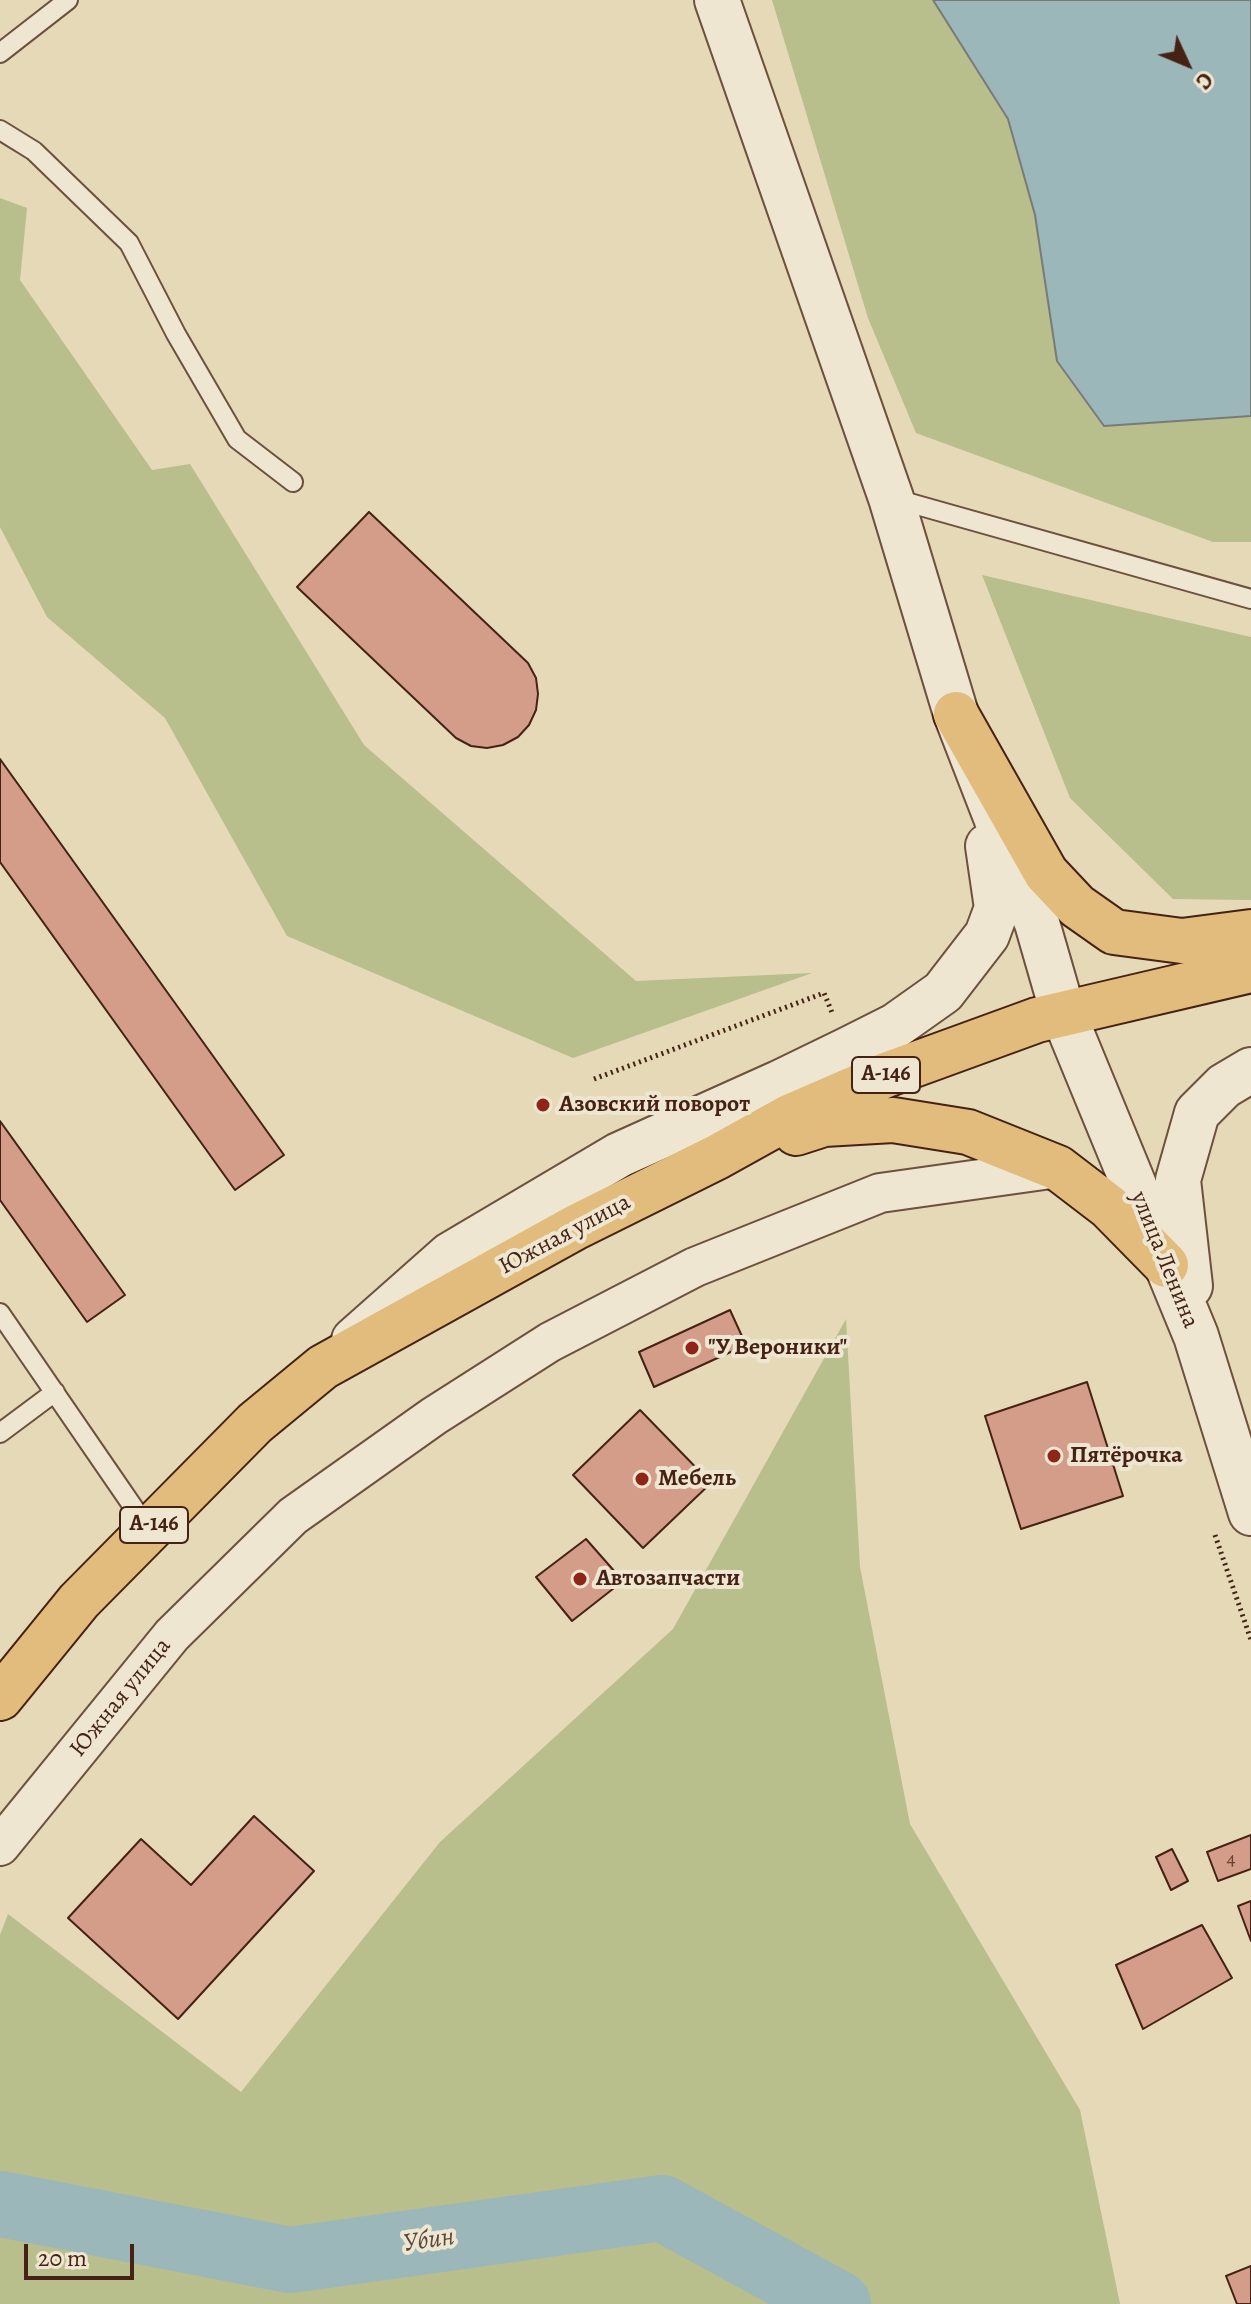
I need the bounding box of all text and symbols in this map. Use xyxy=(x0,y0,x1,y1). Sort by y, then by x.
north arrow xyxy=(1147,24,1227,104)
text: С xyxy=(1189,65,1220,96)
road number: А-146 xyxy=(852,1057,920,1093)
place label: Азовский поворот xyxy=(559,1091,750,1119)
marker: Азовский поворот xyxy=(534,1096,552,1114)
street label: улица Ленина xyxy=(1123,1187,1205,1333)
street label: Южная улица xyxy=(494,1188,636,1282)
place label: "У Вероники" xyxy=(708,1334,847,1362)
marker: "У Вероники" xyxy=(683,1339,701,1357)
place label: Пятёрочка xyxy=(1070,1442,1183,1470)
marker: Пятёрочка xyxy=(1045,1447,1063,1465)
place label: Мебель xyxy=(658,1465,736,1493)
marker: Мебель xyxy=(633,1470,651,1488)
road number: А-146 xyxy=(120,1507,188,1543)
place label: Автозапчасти xyxy=(596,1565,740,1593)
marker: Автозапчасти xyxy=(571,1570,589,1588)
street label: Южная улица xyxy=(64,1633,178,1763)
house number: 4 xyxy=(1226,1848,1236,1872)
water label: Убин xyxy=(401,2222,457,2260)
scale bar xyxy=(28,2228,138,2278)
text: 20 m xyxy=(38,2242,87,2274)

